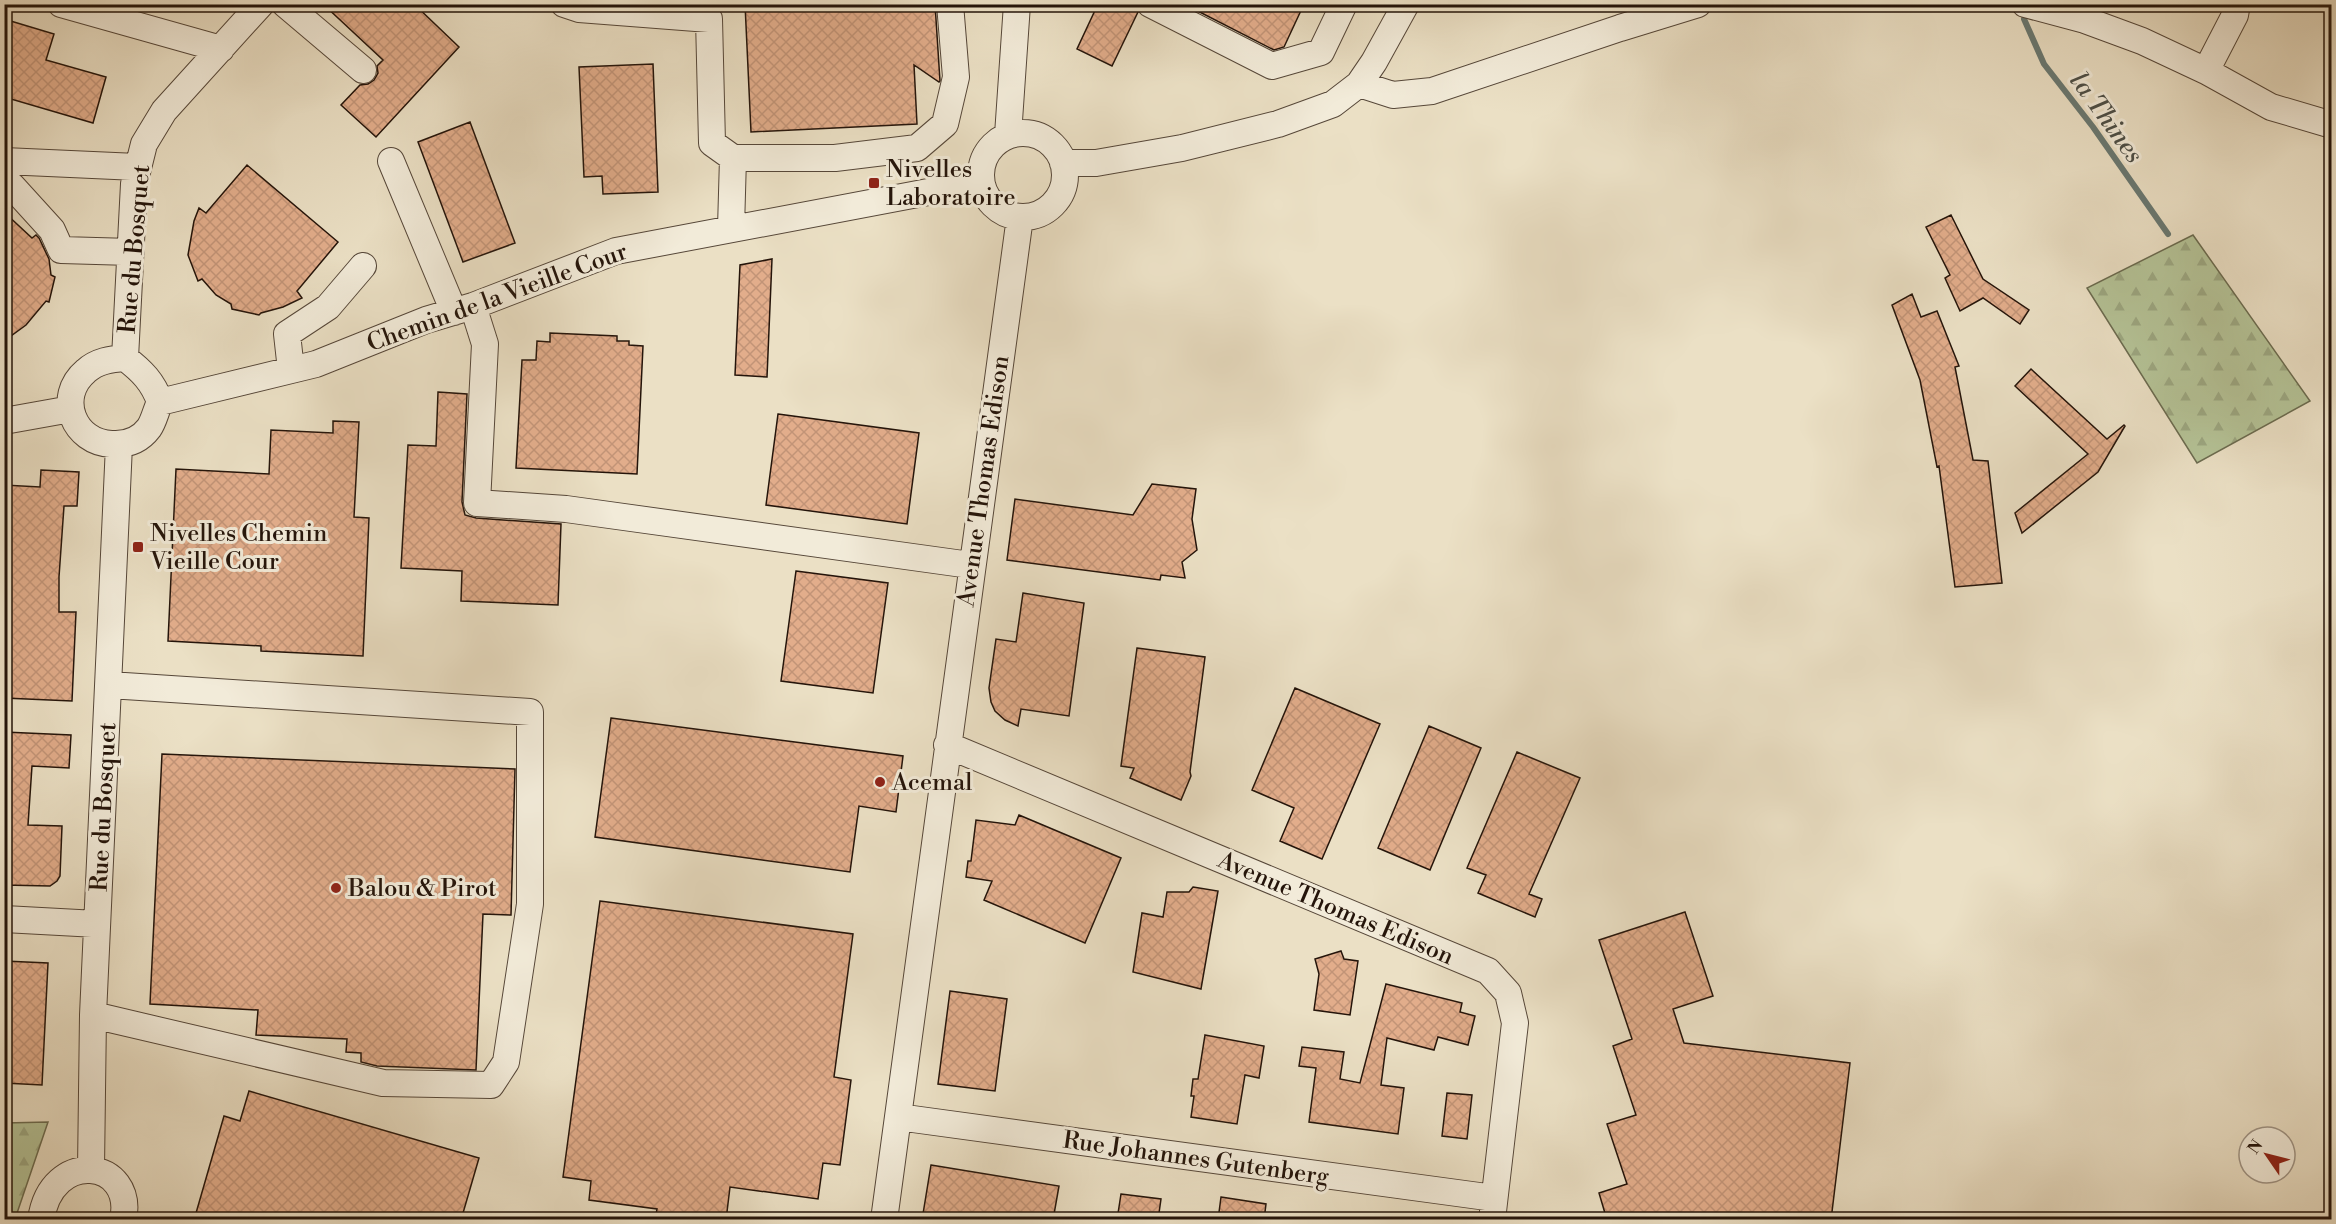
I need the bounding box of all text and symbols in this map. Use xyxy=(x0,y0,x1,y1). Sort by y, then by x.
water label: la Thines xyxy=(2063,66,2150,169)
place label: Nivelles Laboratoire xyxy=(886,155,1016,213)
street label: Rue du Bosquet xyxy=(113,163,157,335)
marker: Nivelles Laboratoire xyxy=(867,176,881,190)
street label: Chemin de la Vieille Cour xyxy=(363,237,632,359)
street label: Avenue Thomas Edison xyxy=(951,354,1016,610)
place label: Nivelles Chemin Vieille Cour xyxy=(149,519,327,577)
marker: Nivelles Chemin Vieille Cour xyxy=(131,540,145,554)
street label: Rue du Bosquet xyxy=(85,721,123,893)
place label: Acemal xyxy=(891,768,972,798)
marker: Acemal xyxy=(873,775,887,789)
street label: Avenue Thomas Edison xyxy=(1212,845,1458,972)
place label: Balou & Pirot xyxy=(347,874,497,904)
marker: Balou & Pirot xyxy=(329,881,343,895)
street label: Rue Johannes Gutenberg xyxy=(1061,1125,1331,1193)
north arrow xyxy=(2237,1125,2297,1185)
text: N xyxy=(2244,1136,2268,1158)

